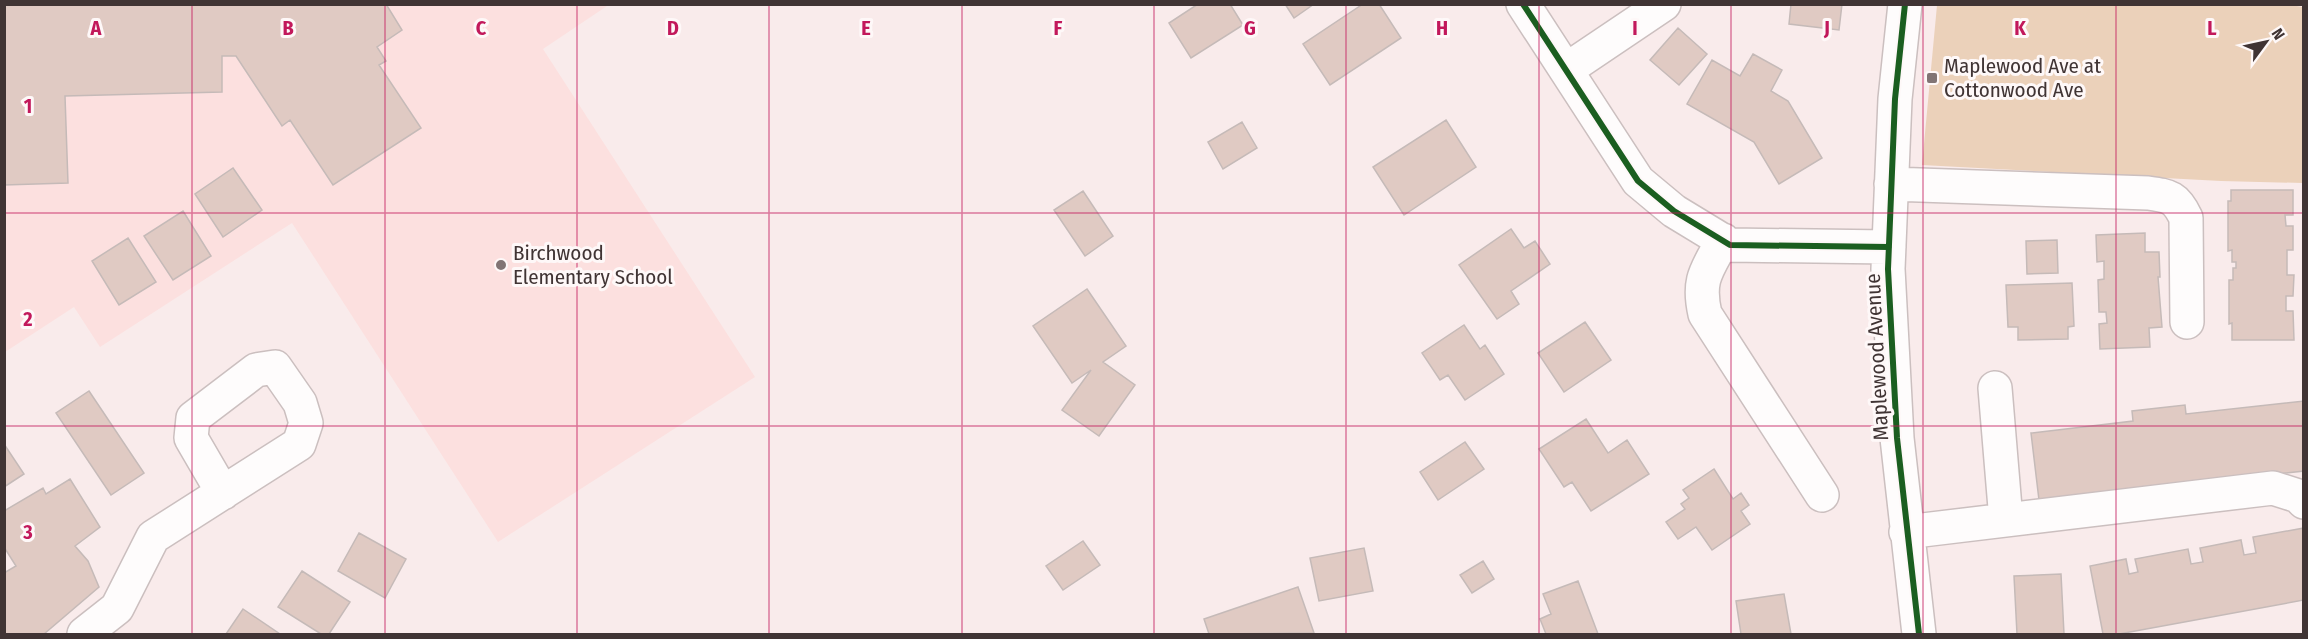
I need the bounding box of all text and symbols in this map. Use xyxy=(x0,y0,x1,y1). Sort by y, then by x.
north arrow xyxy=(2236,12,2296,72)
text: A xyxy=(90,16,103,40)
text: B xyxy=(282,16,294,40)
text: C xyxy=(476,16,487,40)
text: D xyxy=(667,16,679,40)
text: E xyxy=(861,16,871,40)
text: F xyxy=(1054,16,1063,40)
text: G xyxy=(1244,16,1256,40)
text: H xyxy=(1436,16,1448,40)
text: I xyxy=(1632,16,1638,40)
text: J xyxy=(1823,16,1830,40)
text: K xyxy=(2014,16,2026,40)
text: L xyxy=(2207,16,2217,40)
text: N xyxy=(2268,25,2289,43)
place label: Maplewood Ave at Cottonwood Ave xyxy=(1944,53,2101,103)
marker: Maplewood Ave at Cottonwood Ave xyxy=(1925,71,1939,85)
text: 1 xyxy=(24,94,32,118)
place label: Birchwood Elementary School xyxy=(513,240,673,290)
marker: Birchwood Elementary School xyxy=(494,258,508,272)
street label: Maplewood Avenue xyxy=(1860,273,1894,441)
text: 2 xyxy=(22,307,33,331)
text: 3 xyxy=(22,520,33,544)

